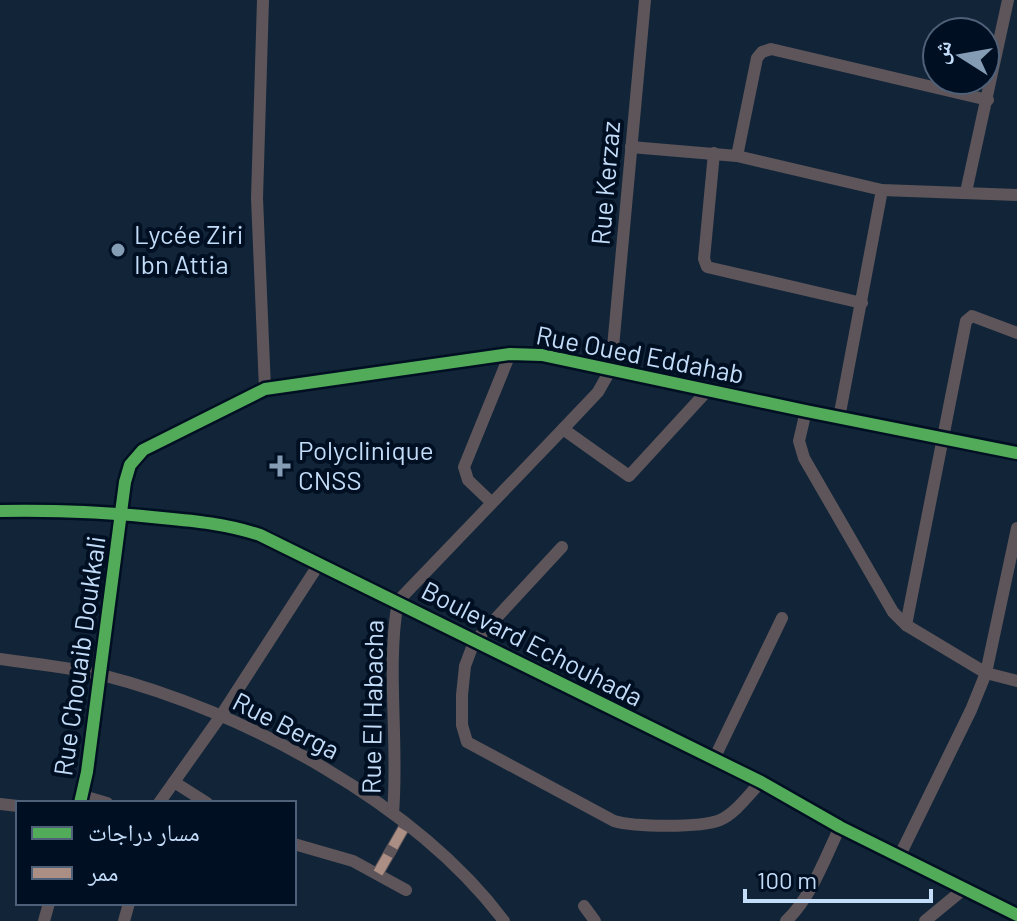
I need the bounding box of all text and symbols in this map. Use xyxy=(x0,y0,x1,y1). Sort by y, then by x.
north arrow xyxy=(921,16,1001,96)
text: ش xyxy=(925,38,957,66)
street label: Rue Kerzaz xyxy=(584,120,625,246)
place label: Lycée Ziri Ibn Attia xyxy=(134,218,243,279)
marker: Lycée Ziri Ibn Attia xyxy=(109,241,127,259)
street label: Rue Oued Eddahab xyxy=(534,318,747,389)
place label: Polyclinique CNSS xyxy=(298,434,434,495)
marker: Polyclinique CNSS xyxy=(269,455,291,477)
street label: Rue Chouaib Doukkali xyxy=(46,534,111,778)
street label: Boulevard Echouhada xyxy=(417,573,648,712)
street label: Rue El Habacha xyxy=(354,620,389,794)
street label: Rue Berga xyxy=(228,685,345,765)
legend xyxy=(16,801,296,905)
text: مسار دراجات xyxy=(88,817,200,846)
scale bar xyxy=(745,853,931,903)
text: ممر xyxy=(87,857,119,886)
text: 100 m xyxy=(757,865,817,894)

